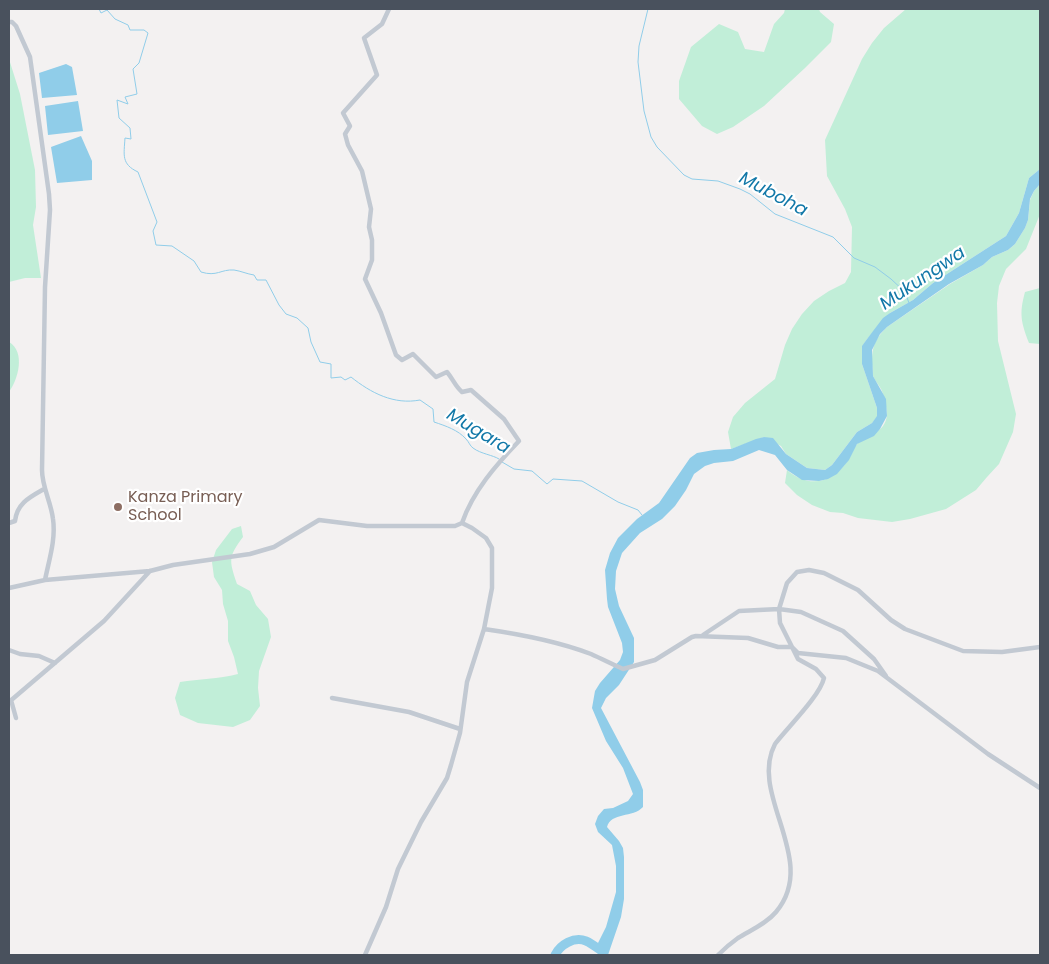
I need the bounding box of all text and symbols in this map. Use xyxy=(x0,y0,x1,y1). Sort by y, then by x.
water label: Muboha xyxy=(735,168,811,222)
water label: Mukungwa xyxy=(876,243,970,315)
water label: Mugara xyxy=(442,405,514,459)
place label: Kanza Primary School xyxy=(128,488,242,526)
marker: Kanza Primary School xyxy=(112,501,124,513)

